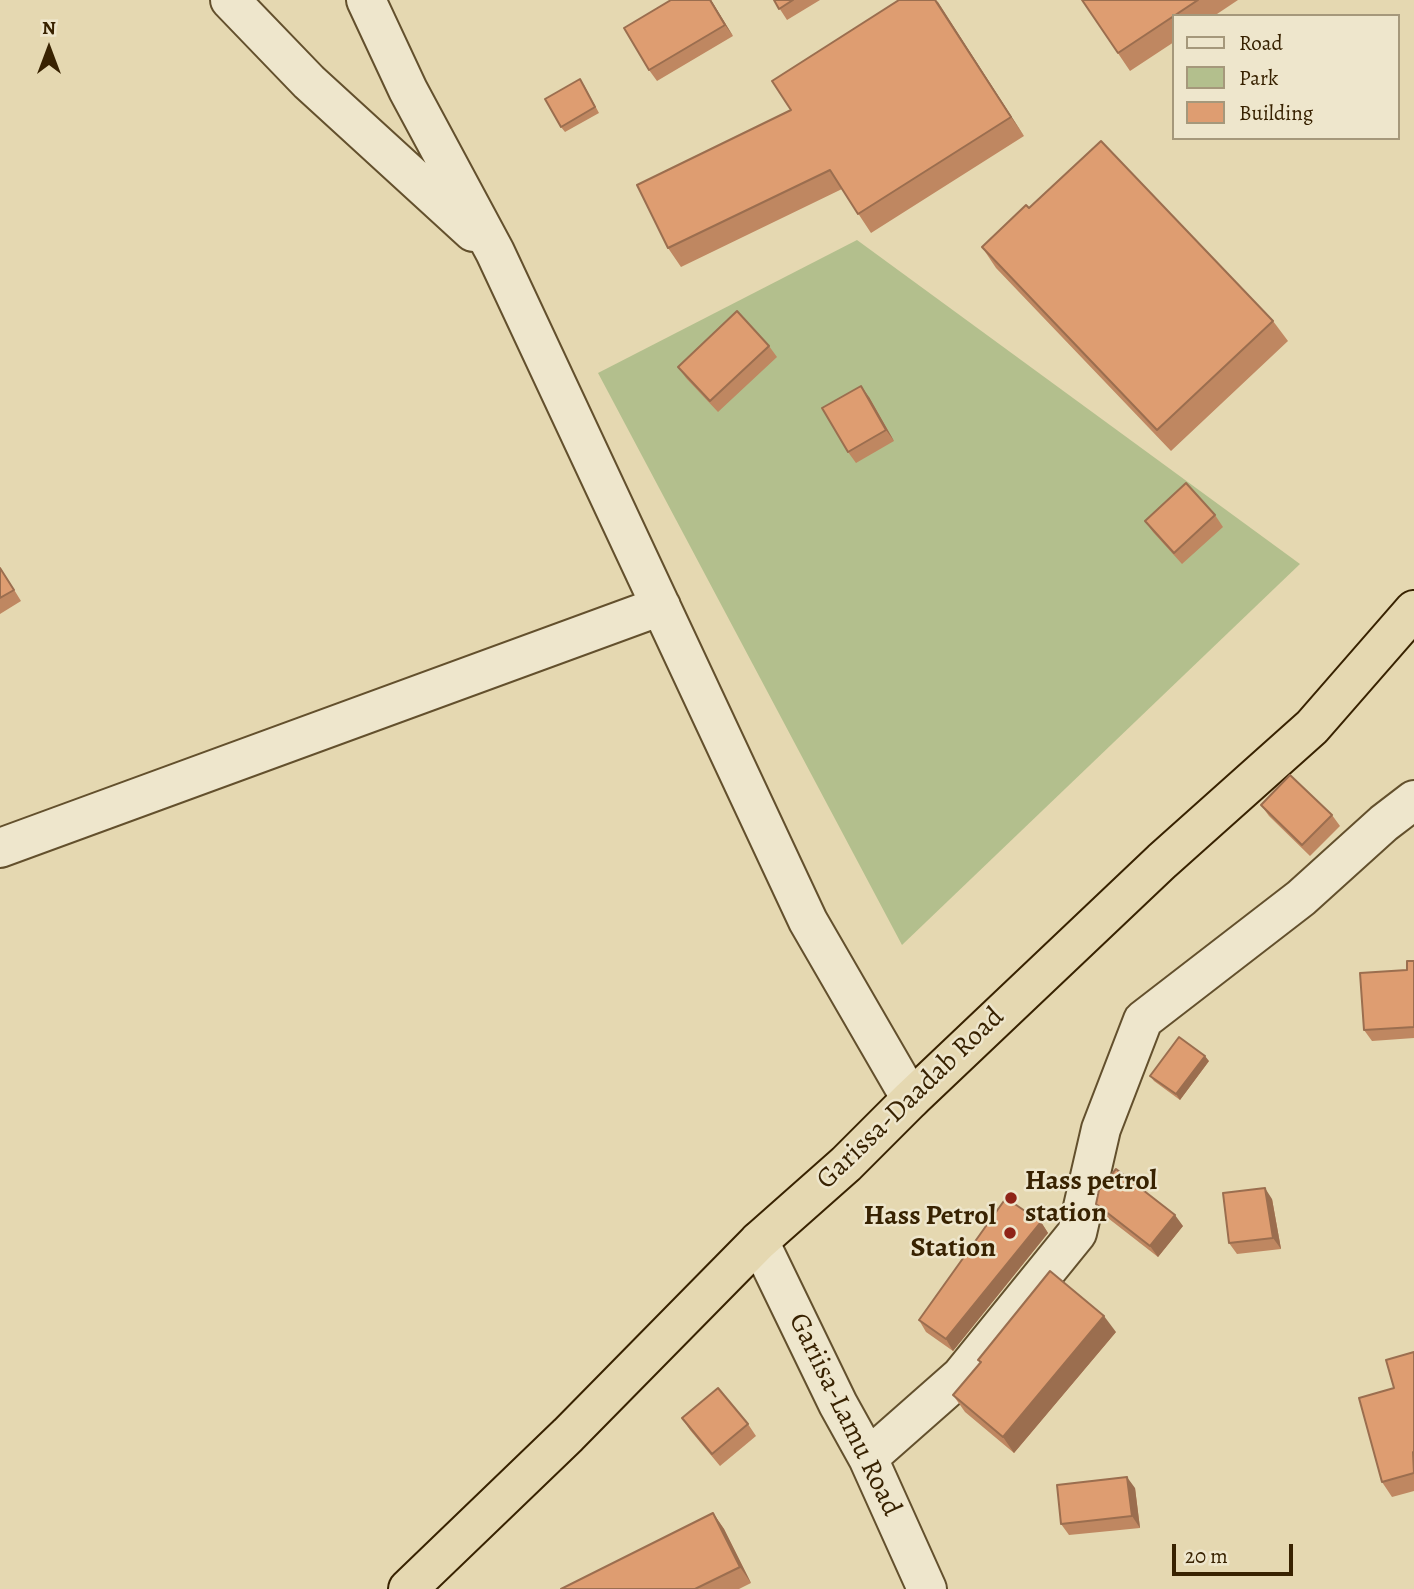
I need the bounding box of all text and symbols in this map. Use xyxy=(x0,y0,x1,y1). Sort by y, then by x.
north arrow xyxy=(14,14,84,84)
legend xyxy=(1172,14,1400,140)
text: N xyxy=(42,15,56,41)
text: Road xyxy=(1239,29,1283,57)
text: Park xyxy=(1239,64,1278,92)
text: Building xyxy=(1239,99,1313,127)
street label: Garissa-Daadab Road xyxy=(810,1001,1012,1197)
place label: Hass petrol station xyxy=(1025,1165,1157,1231)
marker: Hass petrol station xyxy=(1003,1190,1019,1206)
place label: Hass Petrol Station xyxy=(864,1200,996,1266)
marker: Hass Petrol Station xyxy=(1002,1225,1018,1241)
street label: Gariisa-Lamu Road xyxy=(780,1308,908,1522)
scale bar xyxy=(1176,1530,1297,1574)
text: 20 m xyxy=(1185,1542,1228,1570)

